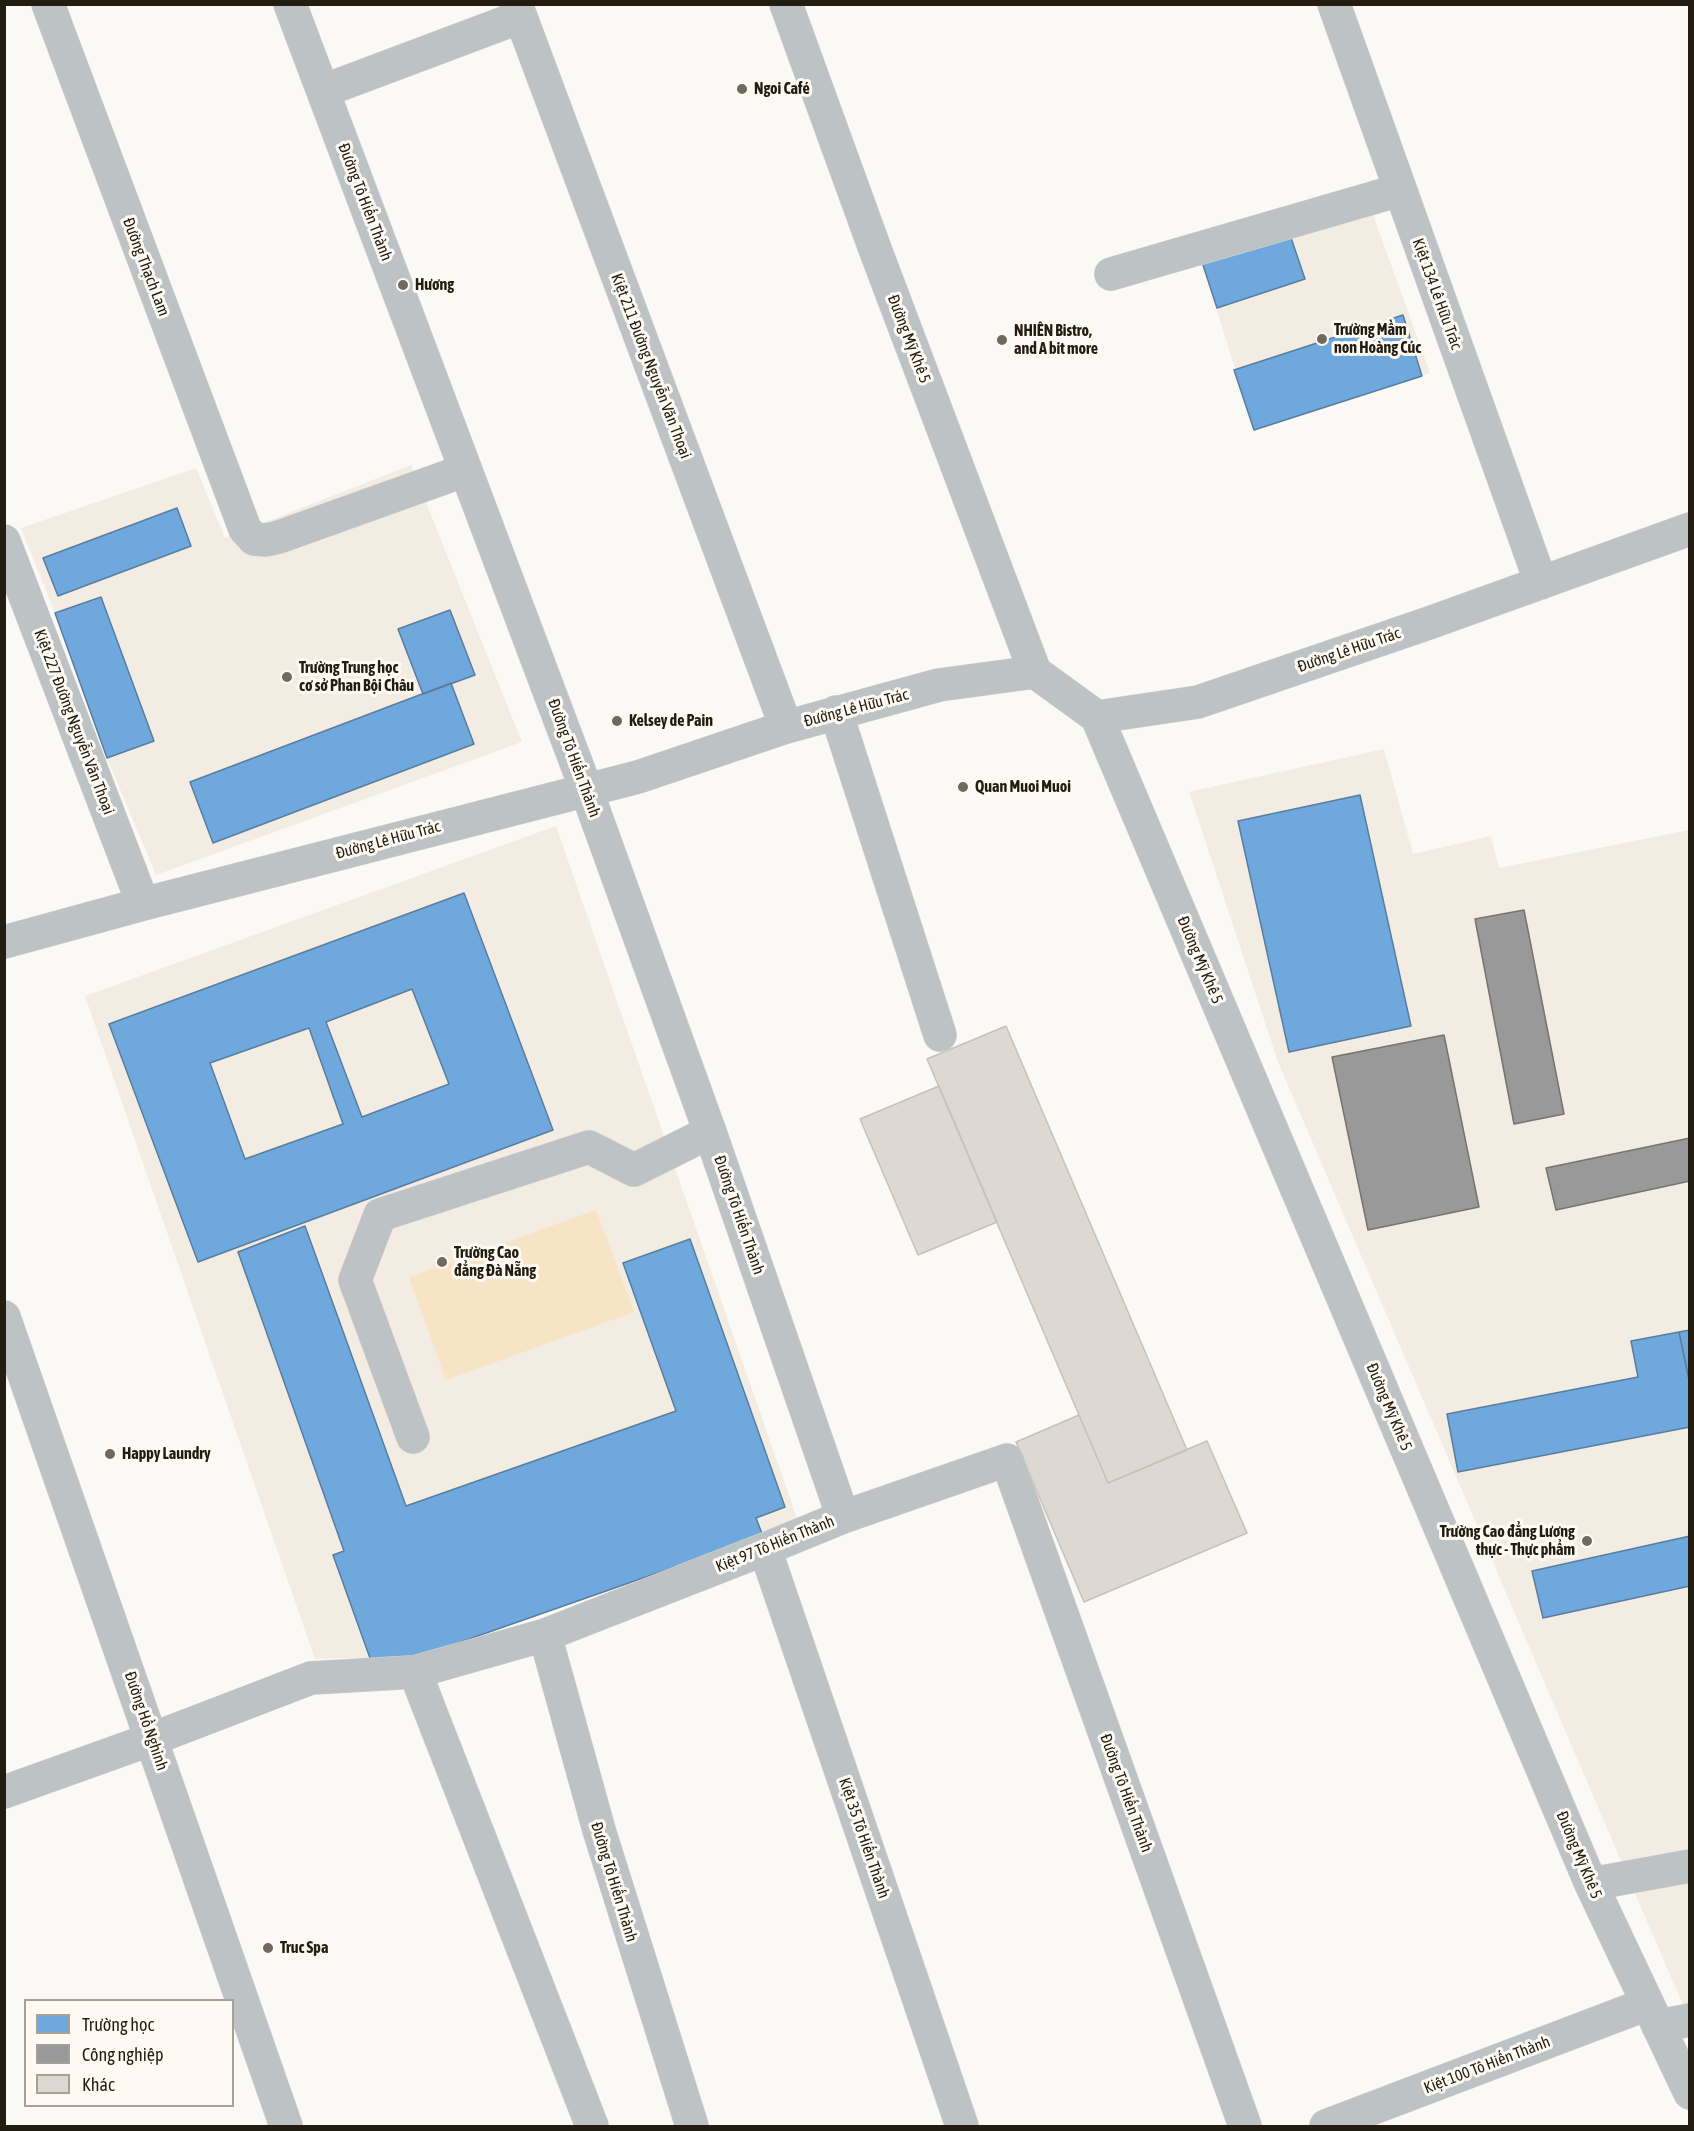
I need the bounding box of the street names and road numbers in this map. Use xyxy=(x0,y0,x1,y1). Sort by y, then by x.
street label: Đường Tô Hiến Thành xyxy=(334,140,396,264)
street label: Đường Thạch Lam xyxy=(118,215,174,319)
street label: Kiệt 134 Lê Hữu Trác xyxy=(1408,236,1466,352)
street label: Kiệt 211 Đường Nguyễn Văn Thoại xyxy=(607,271,695,461)
street label: Đường Mỹ Khê 5 xyxy=(883,292,935,386)
street label: Đường Lê Hữu Trác xyxy=(1295,623,1403,677)
street label: Kiệt 227 Đường Nguyễn Văn Thoại xyxy=(30,627,118,817)
street label: Đường Lê Hữu Trác xyxy=(802,685,910,731)
street label: Đường Tô Hiến Thành xyxy=(544,696,604,820)
street label: Đường Lê Hữu Trác xyxy=(334,817,442,863)
street label: Đường Mỹ Khê 5 xyxy=(1173,913,1227,1007)
street label: Đường Tô Hiến Thành xyxy=(710,1153,768,1277)
street label: Đường Mỹ Khê 5 xyxy=(1362,1360,1416,1454)
street label: Kiệt 97 Tô Hiến Thành xyxy=(713,1511,837,1577)
street label: Đường Hồ Nghinh xyxy=(120,1669,172,1773)
street label: Đường Tô Hiến Thành xyxy=(1096,1731,1156,1855)
street label: Kiệt 35 Tô Hiến Thành xyxy=(834,1775,894,1901)
street label: Đường Mỹ Khê 5 xyxy=(1552,1808,1606,1902)
street label: Đường Tô Hiến Thành xyxy=(587,1820,641,1944)
street label: Kiệt 100 Tô Hiến Thành xyxy=(1421,2032,1553,2098)

